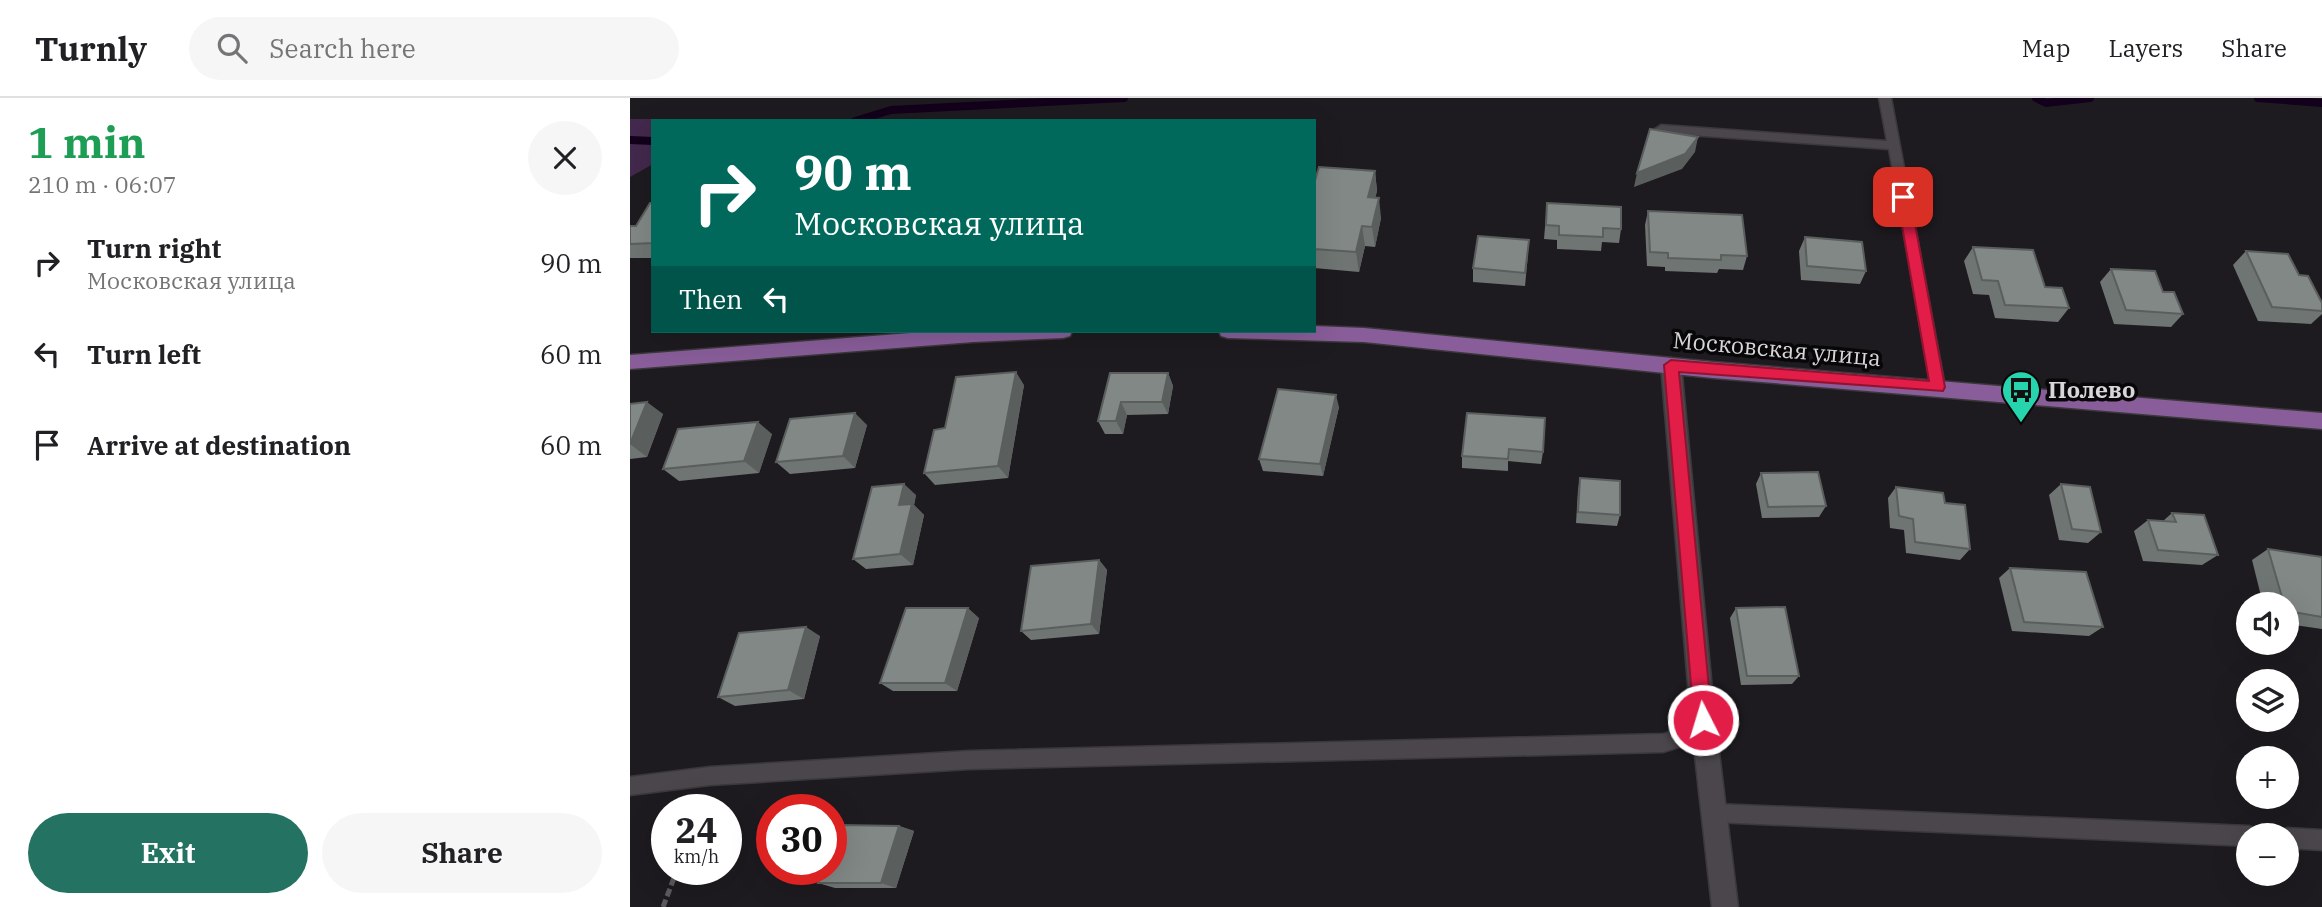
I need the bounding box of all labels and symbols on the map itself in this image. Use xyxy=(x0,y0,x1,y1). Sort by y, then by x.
pin xyxy=(1873,167,1933,227)
street label: Московская улица xyxy=(1672,324,1882,372)
bus stop icon: Полево xyxy=(2000,369,2042,424)
place label: Полево xyxy=(2048,374,2135,404)
position arrow xyxy=(1666,683,1740,757)
speed limit sign: 30 xyxy=(756,794,847,885)

